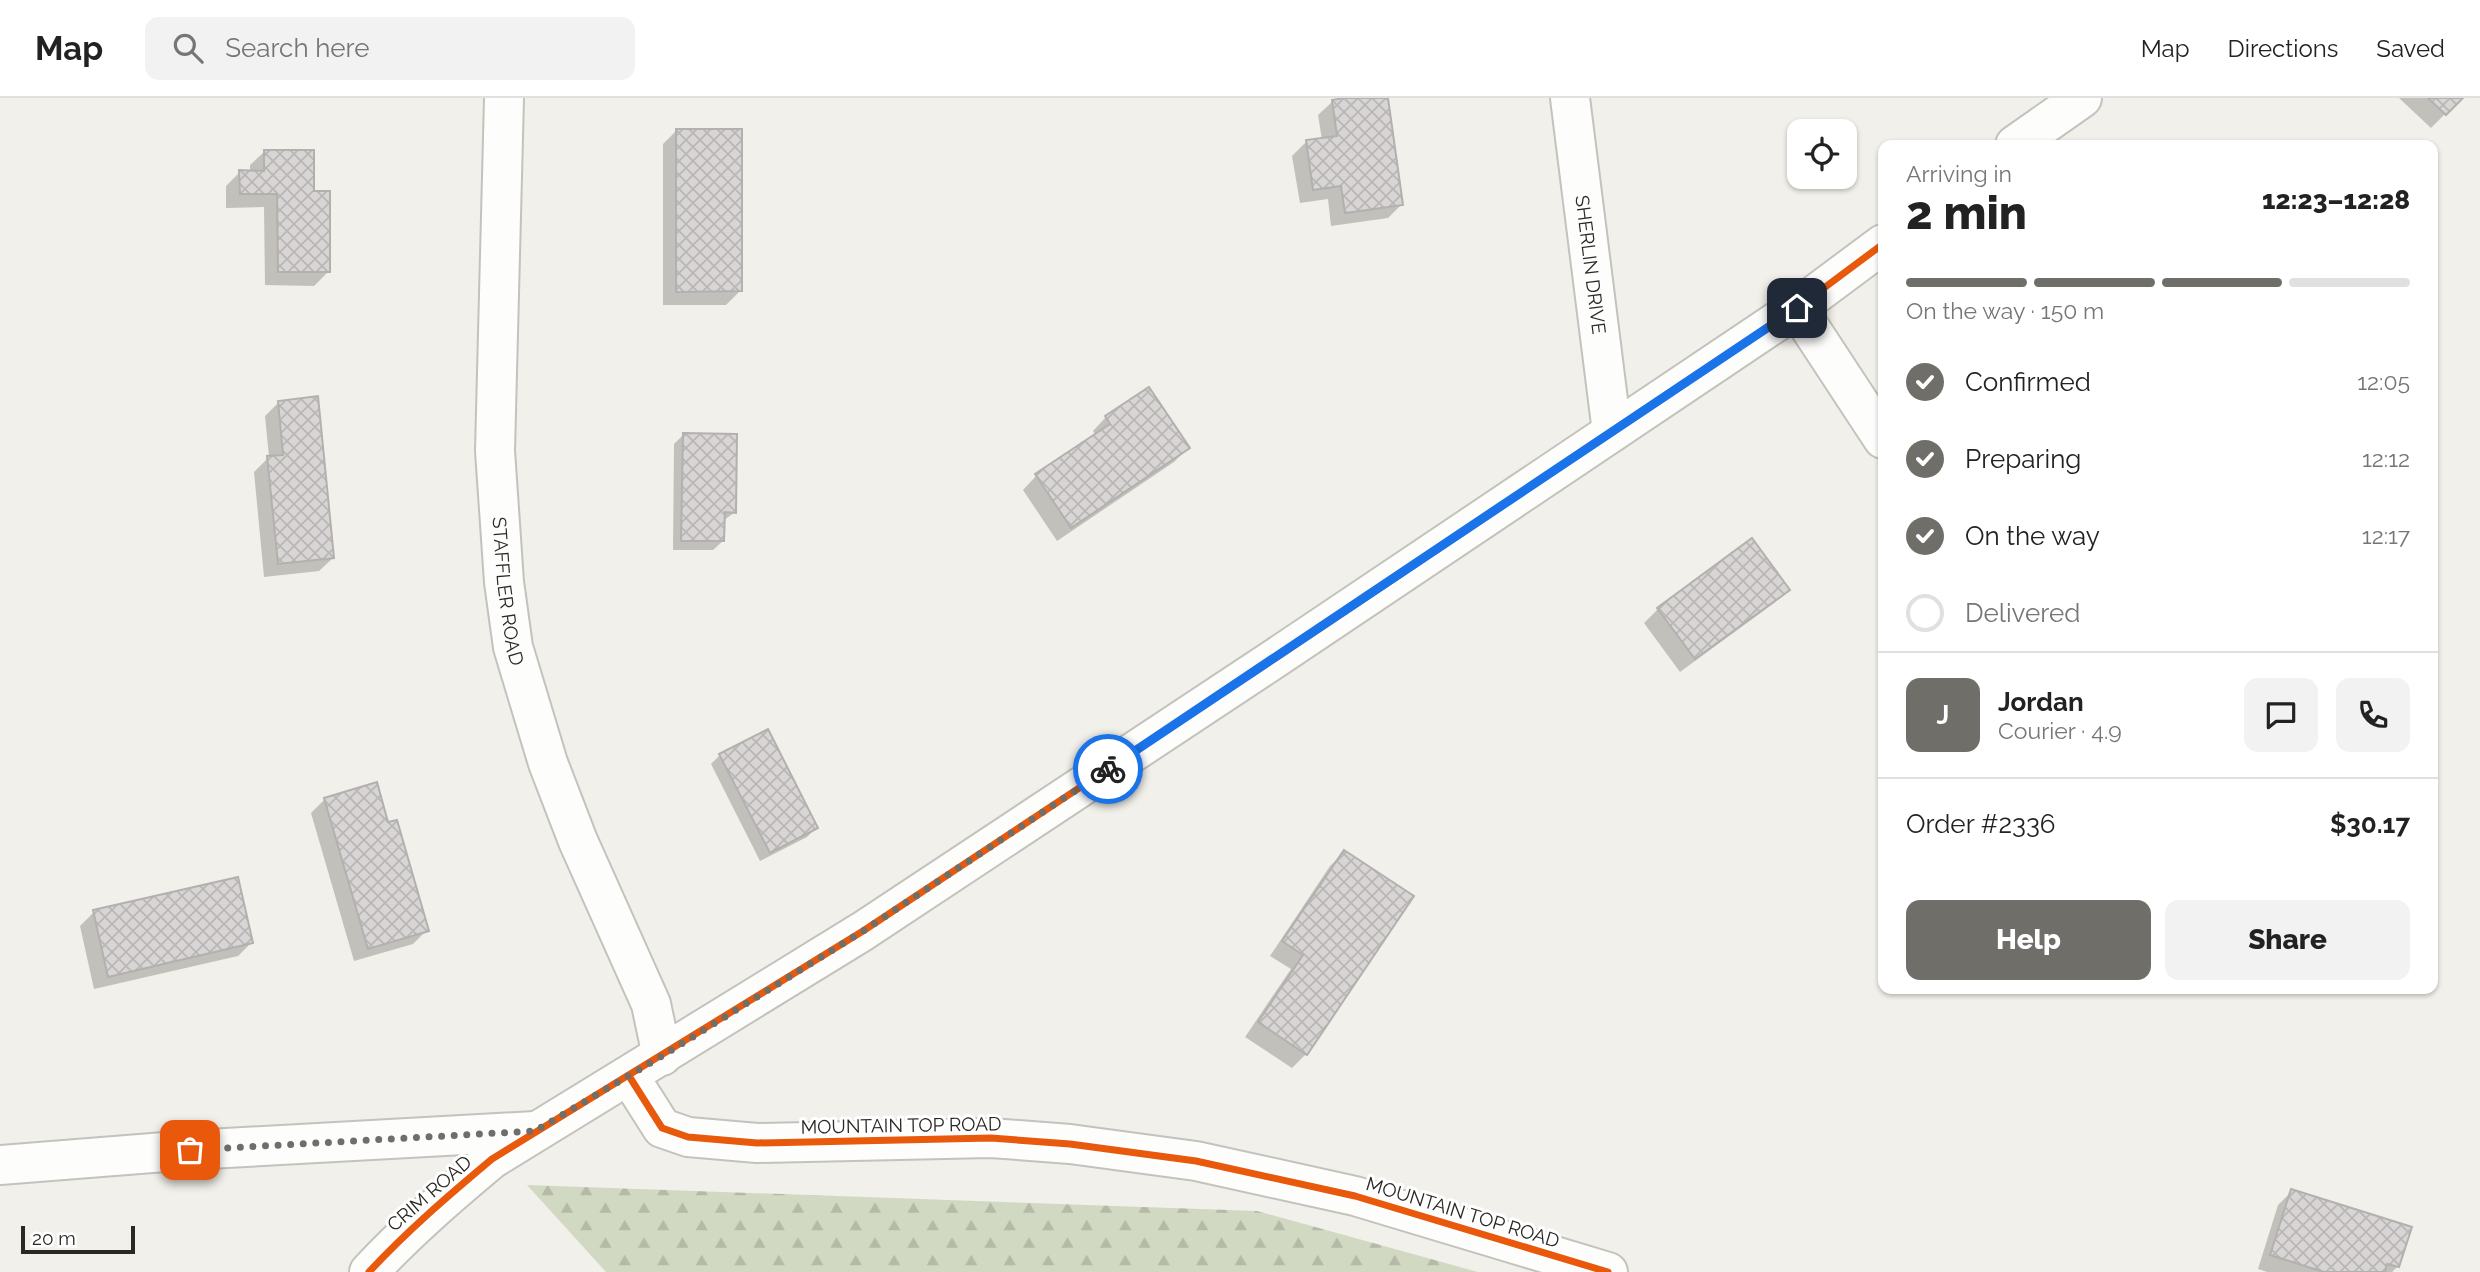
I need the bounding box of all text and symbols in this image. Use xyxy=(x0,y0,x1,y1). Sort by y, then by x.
search box xyxy=(145,17,635,80)
text: Map xyxy=(35,29,103,68)
icon: search xyxy=(169,29,207,67)
text: Search here xyxy=(225,33,370,63)
text: Map xyxy=(2141,34,2190,63)
text: Directions xyxy=(2228,34,2338,63)
text: Saved xyxy=(2376,34,2445,63)
map controls xyxy=(1787,119,1857,189)
button: locate xyxy=(1787,119,1857,189)
text: Arriving in xyxy=(1906,160,2012,187)
text: 12:23–12:28 xyxy=(2262,185,2410,215)
text: 2 min xyxy=(1906,186,2027,240)
street label: SHERLIN DRIVE xyxy=(1571,194,1611,336)
pin xyxy=(1767,278,1827,338)
icon: home xyxy=(1778,289,1816,327)
text: On the way · 150 m xyxy=(1906,297,2104,324)
icon: check xyxy=(1906,363,1944,401)
text: Confirmed xyxy=(1965,367,2091,397)
text: 12:05 xyxy=(2357,368,2410,395)
icon: check xyxy=(1906,440,1944,478)
text: Preparing xyxy=(1965,444,2081,474)
text: 12:12 xyxy=(2362,445,2410,472)
street label: STAFFLER ROAD xyxy=(489,516,529,668)
icon: check xyxy=(1906,517,1944,555)
text: On the way xyxy=(1965,521,2100,551)
text: 12:17 xyxy=(2362,522,2410,549)
text: Delivered xyxy=(1965,598,2080,628)
button: chat xyxy=(2244,678,2318,752)
button: phone xyxy=(2336,678,2410,752)
text: Jordan xyxy=(1998,687,2084,717)
text: J xyxy=(1937,700,1949,730)
text: Courier · 4.9 xyxy=(1998,717,2122,744)
courier xyxy=(1073,734,1143,804)
icon: bike xyxy=(1089,750,1127,788)
text: Order #2336 xyxy=(1906,809,2055,839)
text: $30.17 xyxy=(2330,809,2410,839)
button: Help xyxy=(1906,900,2151,980)
button: Share xyxy=(2165,900,2410,980)
street label: MOUNTAIN TOP ROAD xyxy=(800,1112,1002,1138)
pin xyxy=(160,1120,220,1180)
icon: bag xyxy=(171,1131,209,1169)
street label: CRIM ROAD xyxy=(382,1150,476,1236)
street label: MOUNTAIN TOP ROAD xyxy=(1364,1172,1562,1252)
scale bar xyxy=(21,1223,135,1255)
text: 20 m xyxy=(32,1227,76,1249)

